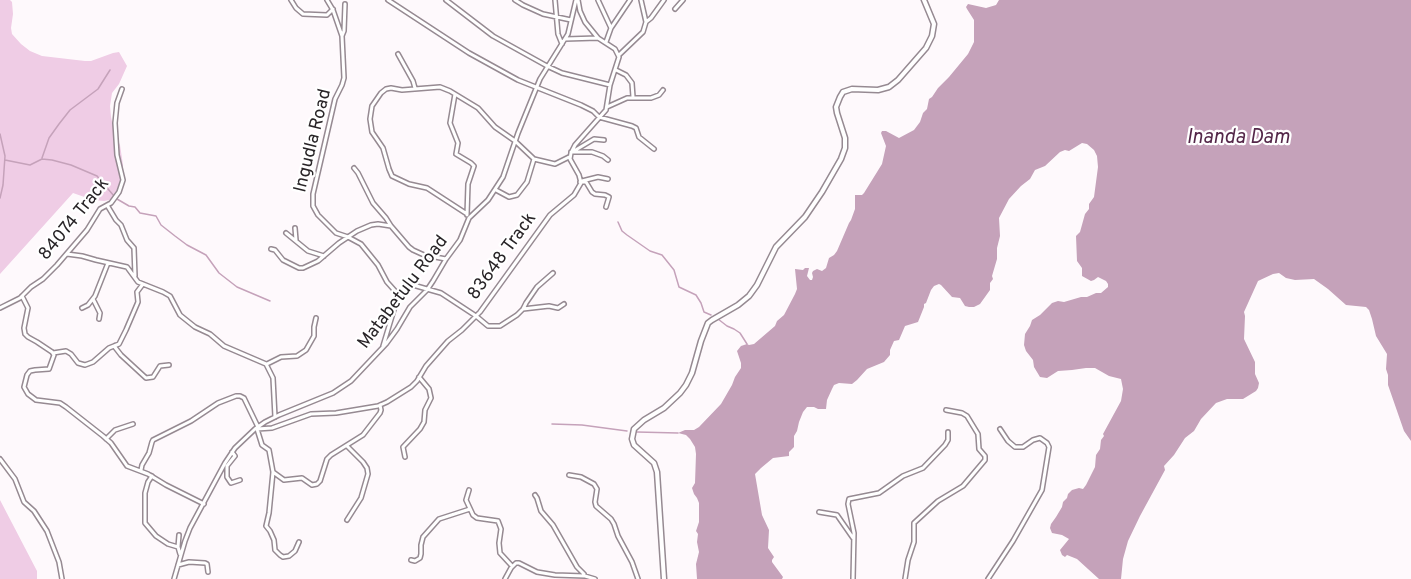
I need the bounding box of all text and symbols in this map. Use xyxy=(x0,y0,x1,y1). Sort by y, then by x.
street label: Ingudla Road xyxy=(291,87,337,195)
water label: Inanda Dam xyxy=(1186,127,1290,151)
street label: 84074 Track xyxy=(35,174,115,266)
street label: 83648 Track xyxy=(464,209,542,305)
street label: Matabetulu Road xyxy=(354,232,454,354)

